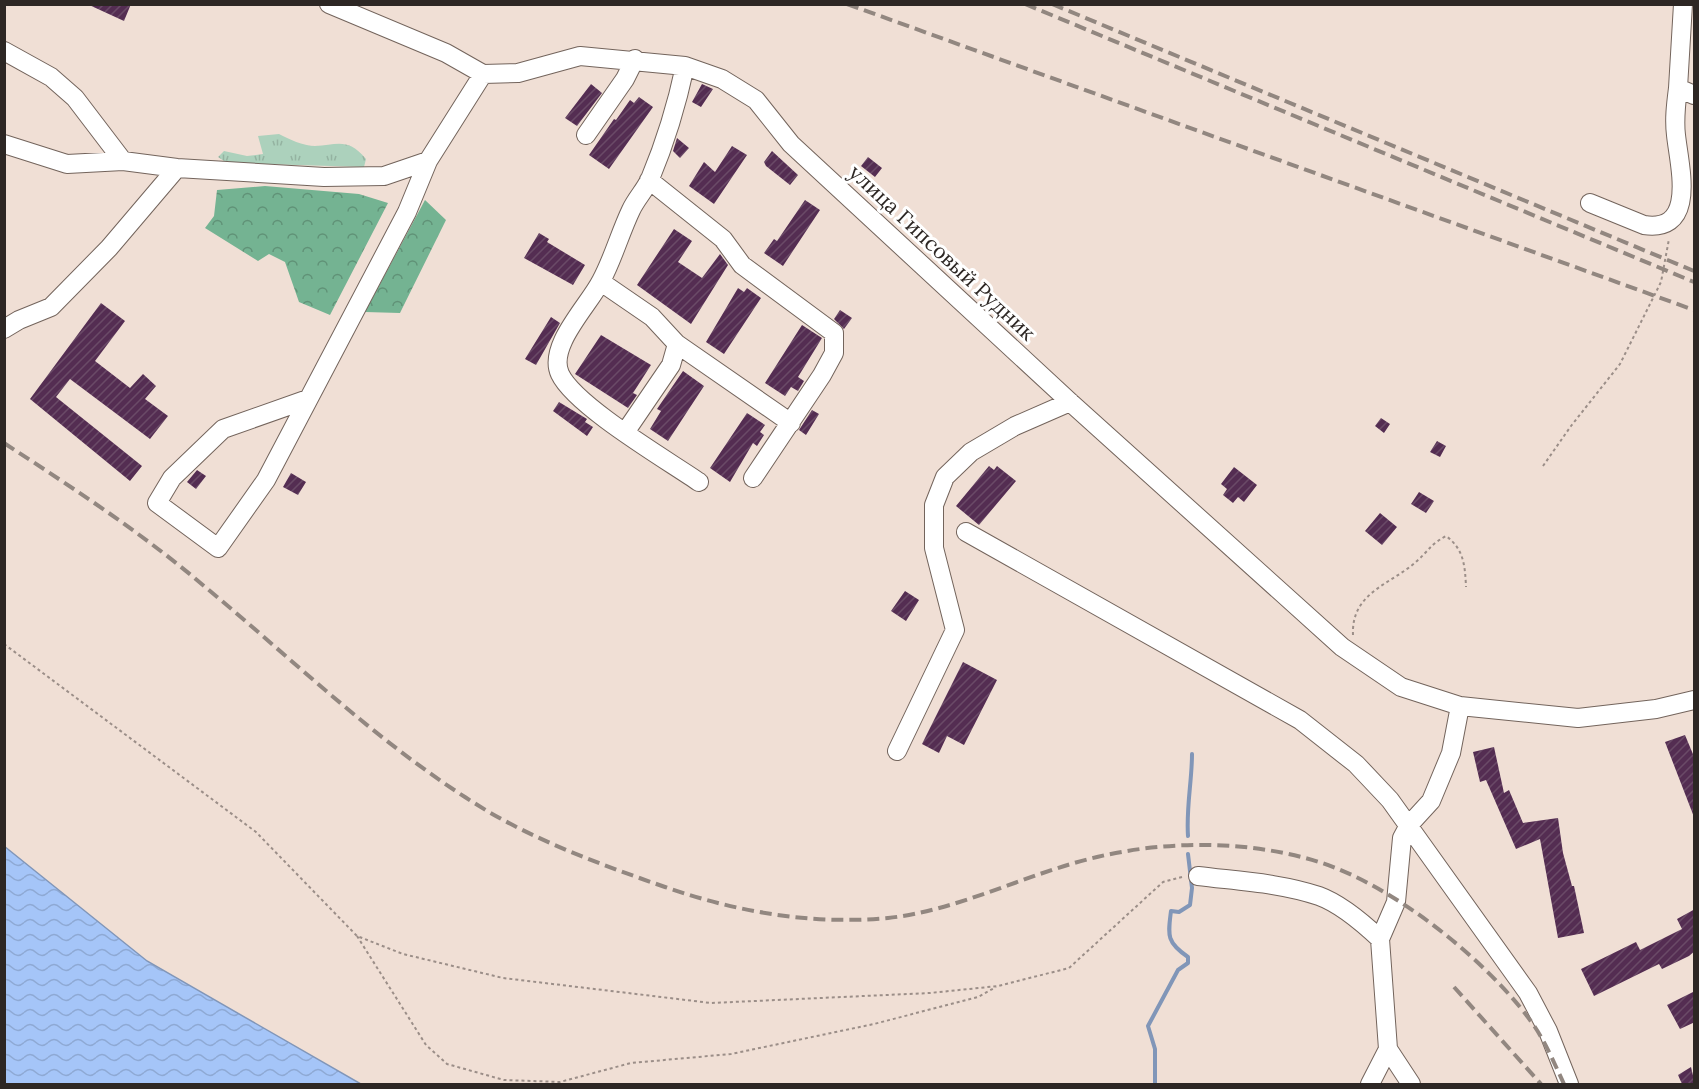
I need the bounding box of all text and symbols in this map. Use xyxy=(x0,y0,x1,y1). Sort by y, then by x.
street label: улица Гипсовый Рудник xyxy=(843,159,1042,347)

